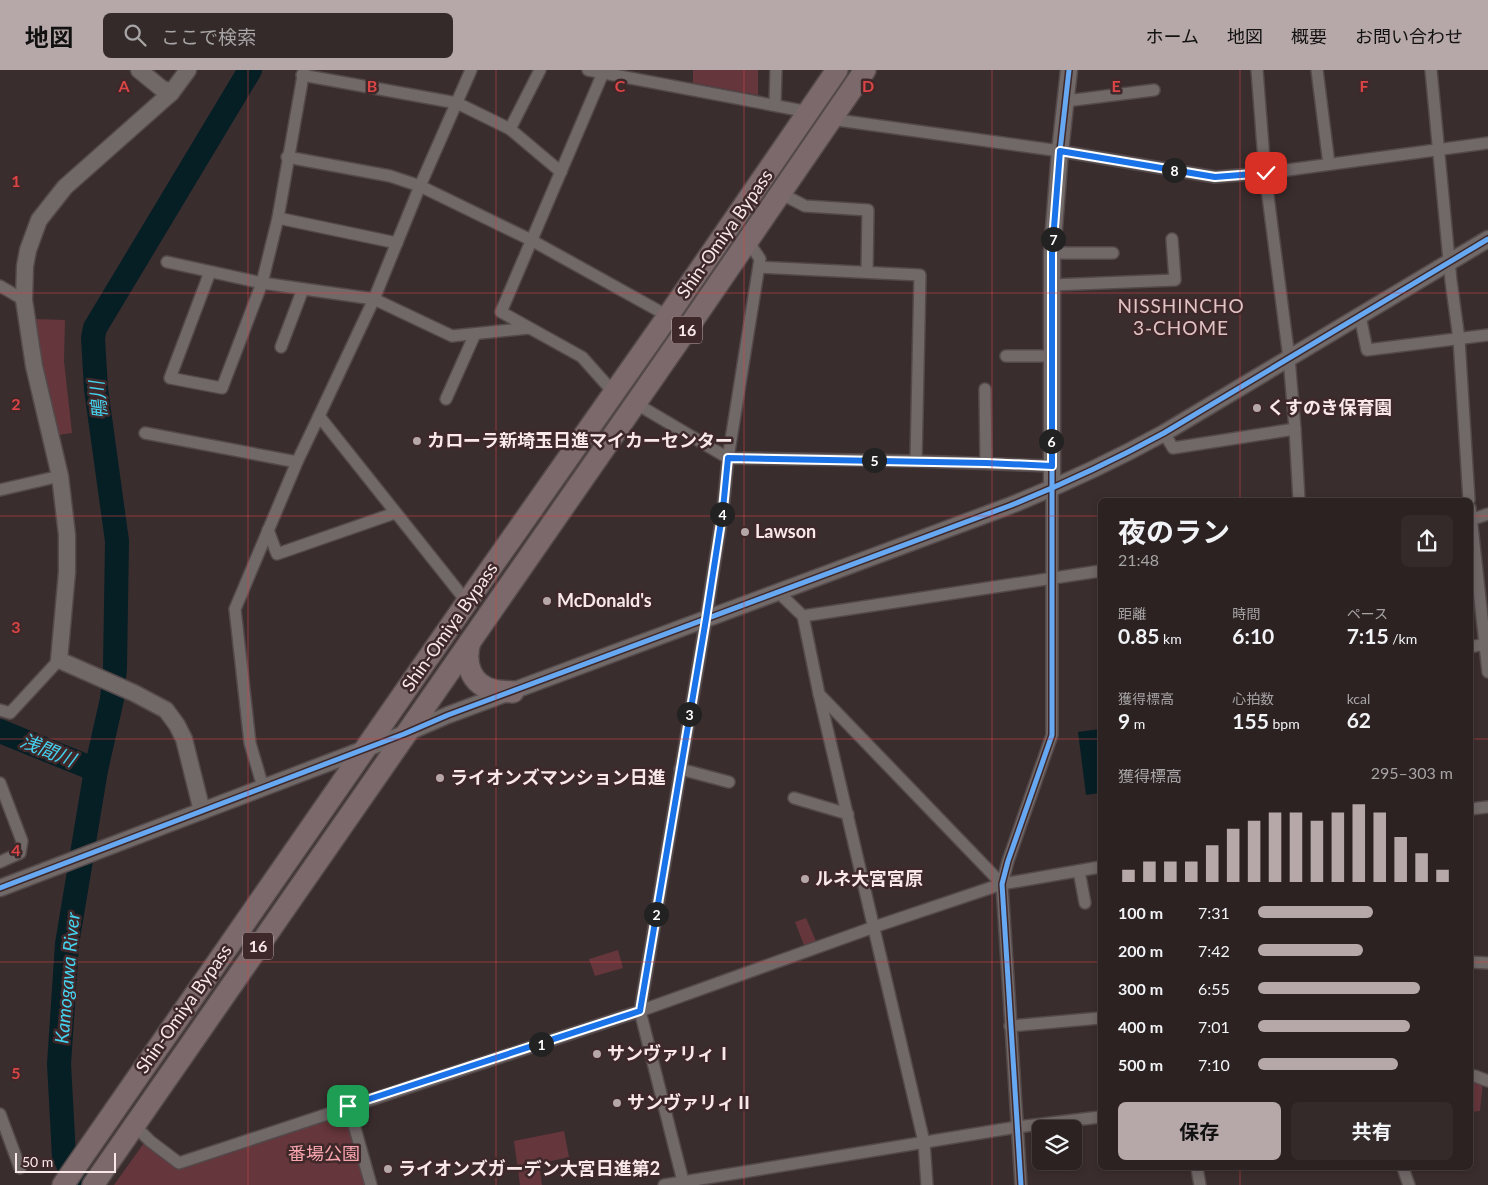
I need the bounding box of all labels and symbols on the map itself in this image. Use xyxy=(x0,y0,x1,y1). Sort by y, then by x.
text: A xyxy=(117,76,130,95)
text: B xyxy=(367,76,377,95)
text: C xyxy=(615,76,626,95)
text: D xyxy=(862,76,874,95)
text: E xyxy=(1111,76,1121,95)
text: F xyxy=(1359,76,1369,95)
pin xyxy=(1245,152,1287,194)
pin: 8 xyxy=(1162,158,1186,182)
street label: Shin-Omiya Bypass xyxy=(672,165,777,302)
text: 1 xyxy=(11,171,21,190)
pin: 7 xyxy=(1040,226,1066,252)
district label: NISSHINCHO 3-CHOME xyxy=(1117,294,1245,339)
road number: 16 xyxy=(672,316,702,344)
water label: 鴨川 xyxy=(84,378,111,420)
text: 2 xyxy=(11,394,21,413)
place label: くすのき保育園 xyxy=(1267,396,1392,418)
marker: くすのき保育園 xyxy=(1251,402,1263,414)
pin: 6 xyxy=(1038,428,1064,454)
place label: カローラ新埼玉日進マイカーセンター xyxy=(427,429,733,451)
marker: カローラ新埼玉日進マイカーセンター xyxy=(411,435,423,447)
pin: 5 xyxy=(862,448,886,472)
pin: 4 xyxy=(710,502,734,526)
place label: Lawson xyxy=(755,520,816,542)
marker: Lawson xyxy=(739,526,751,538)
street label: Shin-Omiya Bypass xyxy=(397,558,502,695)
place label: McDonald's xyxy=(557,589,652,611)
marker: McDonald's xyxy=(541,595,553,607)
text: 3 xyxy=(11,617,21,636)
pin: 3 xyxy=(676,702,702,726)
water label: 浅間川 xyxy=(17,728,81,772)
place label: ライオンズマンション日進 xyxy=(450,766,666,788)
marker: ライオンズマンション日進 xyxy=(434,772,446,784)
text: 4 xyxy=(11,840,21,859)
place label: ルネ大宮宮原 xyxy=(815,867,923,889)
marker: ルネ大宮宮原 xyxy=(799,873,811,885)
pin: 2 xyxy=(644,902,668,926)
water label: Kamogawa River xyxy=(49,911,84,1045)
road number: 16 xyxy=(243,932,273,959)
street label: Shin-Omiya Bypass xyxy=(131,940,236,1077)
pin: 1 xyxy=(528,1032,554,1056)
place label: サンヴァリィⅠ xyxy=(607,1042,733,1064)
marker: サンヴァリィⅠ xyxy=(591,1048,603,1060)
text: 5 xyxy=(11,1063,21,1082)
pin xyxy=(327,1085,369,1127)
place label: サンヴァリィⅡ xyxy=(627,1091,753,1113)
marker: サンヴァリィⅡ xyxy=(611,1097,623,1109)
park label: 番場公園 xyxy=(288,1142,360,1164)
scale bar xyxy=(15,1150,116,1173)
place label: ライオンズガーデン大宮日進第2 xyxy=(398,1157,660,1179)
marker: ライオンズガーデン大宮日進第2 xyxy=(382,1163,394,1175)

